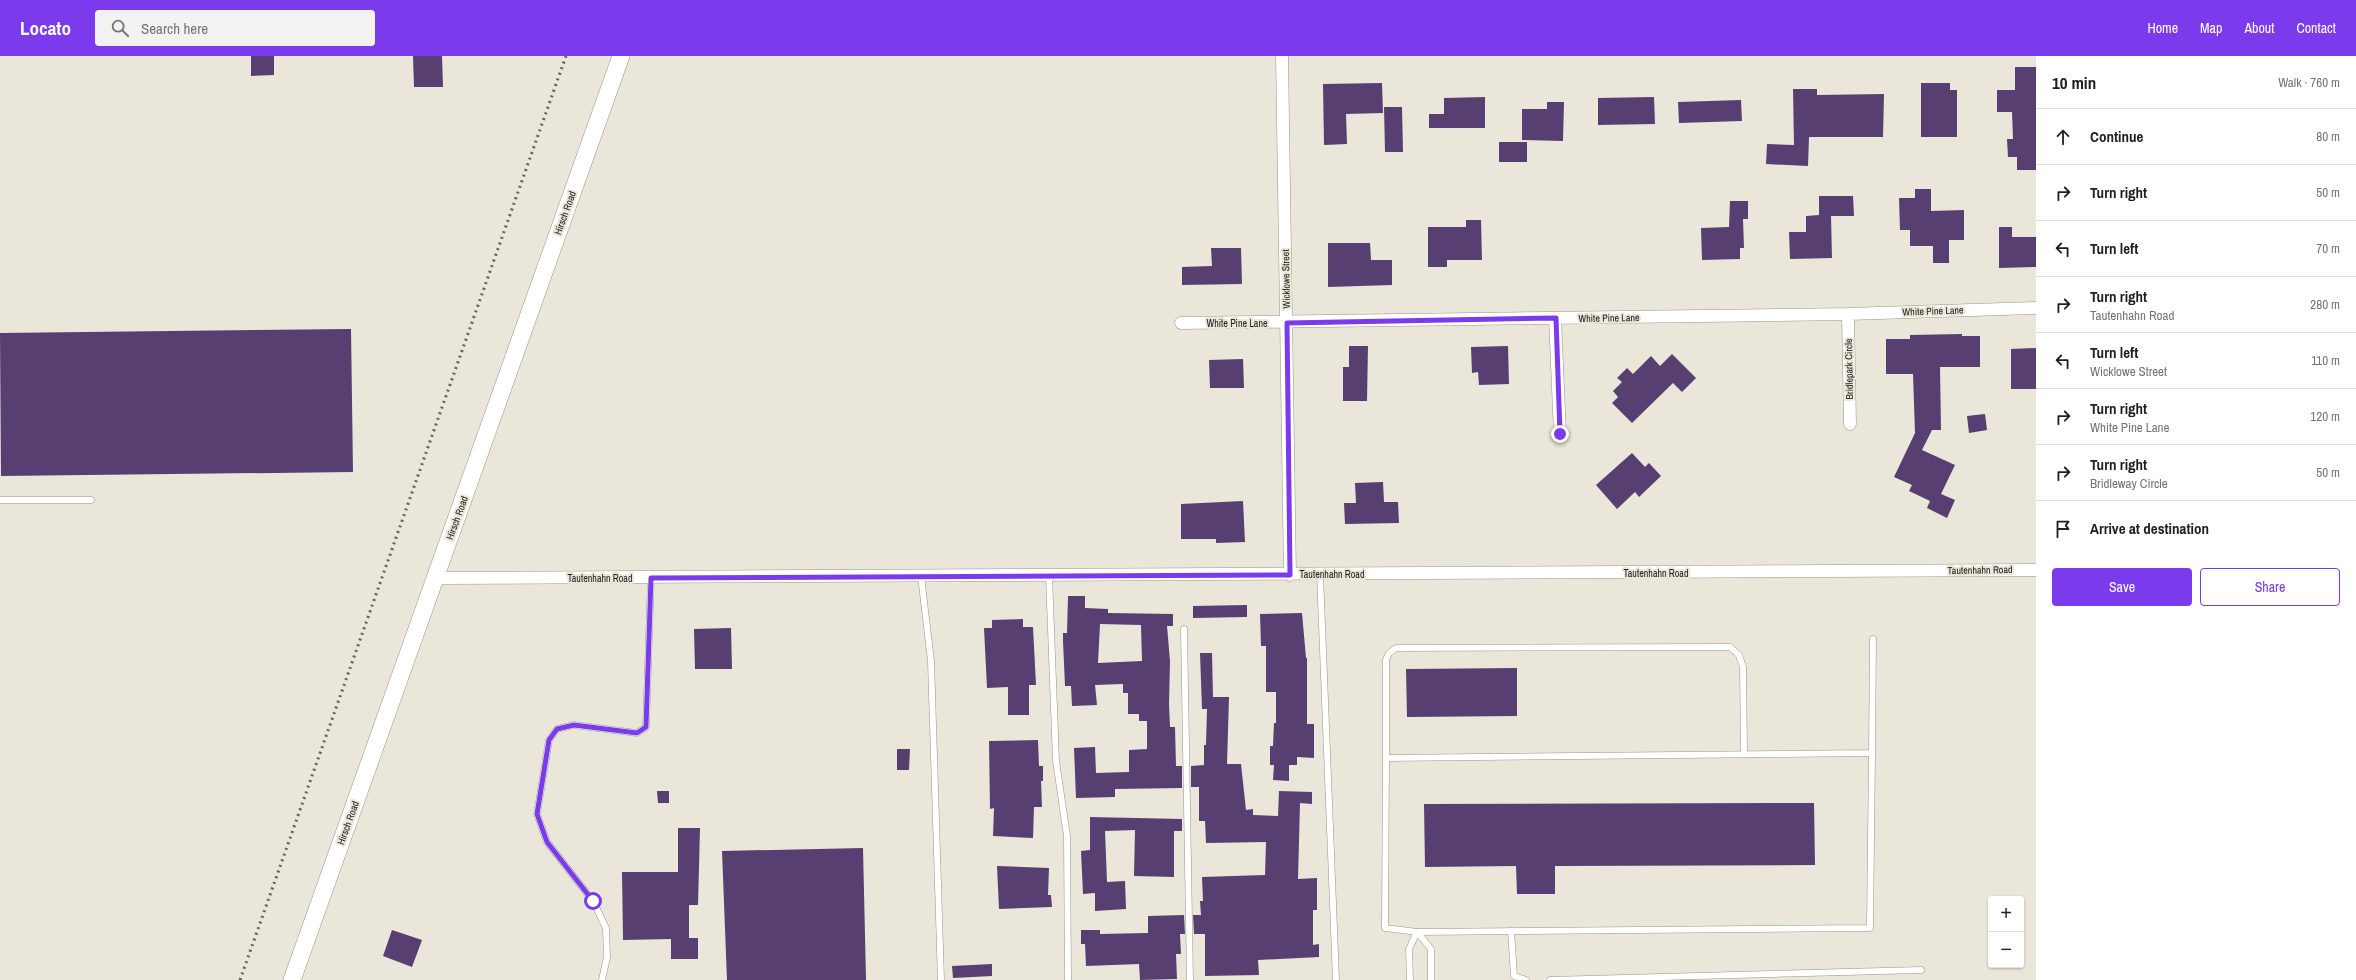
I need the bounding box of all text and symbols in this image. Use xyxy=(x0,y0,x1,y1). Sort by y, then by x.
search box xyxy=(95,10,375,46)
text: Locato xyxy=(20,15,71,41)
icon: search xyxy=(109,17,131,39)
text: Search here xyxy=(141,18,208,39)
text: Home xyxy=(2147,19,2178,37)
text: Map xyxy=(2200,19,2222,37)
text: About xyxy=(2244,19,2274,37)
text: Contact xyxy=(2296,19,2336,37)
text: 10 min xyxy=(2052,71,2096,94)
text: Walk · 760 m xyxy=(2278,74,2340,91)
icon: ahead xyxy=(2052,126,2074,148)
text: Continue xyxy=(2090,126,2143,147)
text: 80 m xyxy=(2316,128,2340,145)
icon: right xyxy=(2052,182,2074,204)
text: Turn right xyxy=(2090,182,2147,203)
text: 50 m xyxy=(2316,184,2340,201)
street label: Hirsch Road xyxy=(551,189,579,237)
icon: left xyxy=(2052,238,2074,260)
text: Turn left xyxy=(2090,238,2138,259)
text: 70 m xyxy=(2316,240,2340,257)
street label: Wicklowe Street xyxy=(1279,249,1293,309)
text: Turn right xyxy=(2090,286,2147,307)
icon: right xyxy=(2052,294,2074,316)
text: 280 m xyxy=(2310,296,2340,313)
street label: White Pine Lane xyxy=(1902,303,1964,319)
text: Tautenhahn Road xyxy=(2090,307,2174,324)
street label: White Pine Lane xyxy=(1578,311,1640,325)
street label: White Pine Lane xyxy=(1206,317,1268,330)
street label: Bridlepark Circle xyxy=(1842,338,1856,400)
text: Turn left xyxy=(2090,342,2138,363)
icon: left xyxy=(2052,350,2074,372)
text: 110 m xyxy=(2311,352,2340,369)
text: Wicklowe Street xyxy=(2090,363,2167,380)
text: Turn right xyxy=(2090,398,2147,419)
icon: right xyxy=(2052,406,2074,428)
text: 120 m xyxy=(2310,408,2340,425)
text: White Pine Lane xyxy=(2090,419,2169,436)
route end xyxy=(1551,425,1569,443)
text: Turn right xyxy=(2090,454,2147,475)
icon: right xyxy=(2052,462,2074,484)
text: 50 m xyxy=(2316,464,2340,481)
text: Bridleway Circle xyxy=(2090,475,2168,492)
street label: Hirsch Road xyxy=(443,494,471,542)
icon: arrive xyxy=(2052,518,2074,540)
text: Arrive at destination xyxy=(2090,518,2209,539)
street label: Tautenhahn Road xyxy=(1947,563,2013,577)
street label: Tautenhahn Road xyxy=(1624,567,1688,580)
street label: Tautenhahn Road xyxy=(1300,568,1364,581)
button: Save xyxy=(2052,568,2192,606)
button: Share xyxy=(2200,568,2340,606)
street label: Tautenhahn Road xyxy=(568,572,632,585)
street label: Hirsch Road xyxy=(334,799,362,847)
route start xyxy=(584,892,602,910)
map controls xyxy=(1988,896,2024,968)
button: + xyxy=(1988,896,2024,932)
button: − xyxy=(1988,932,2024,968)

